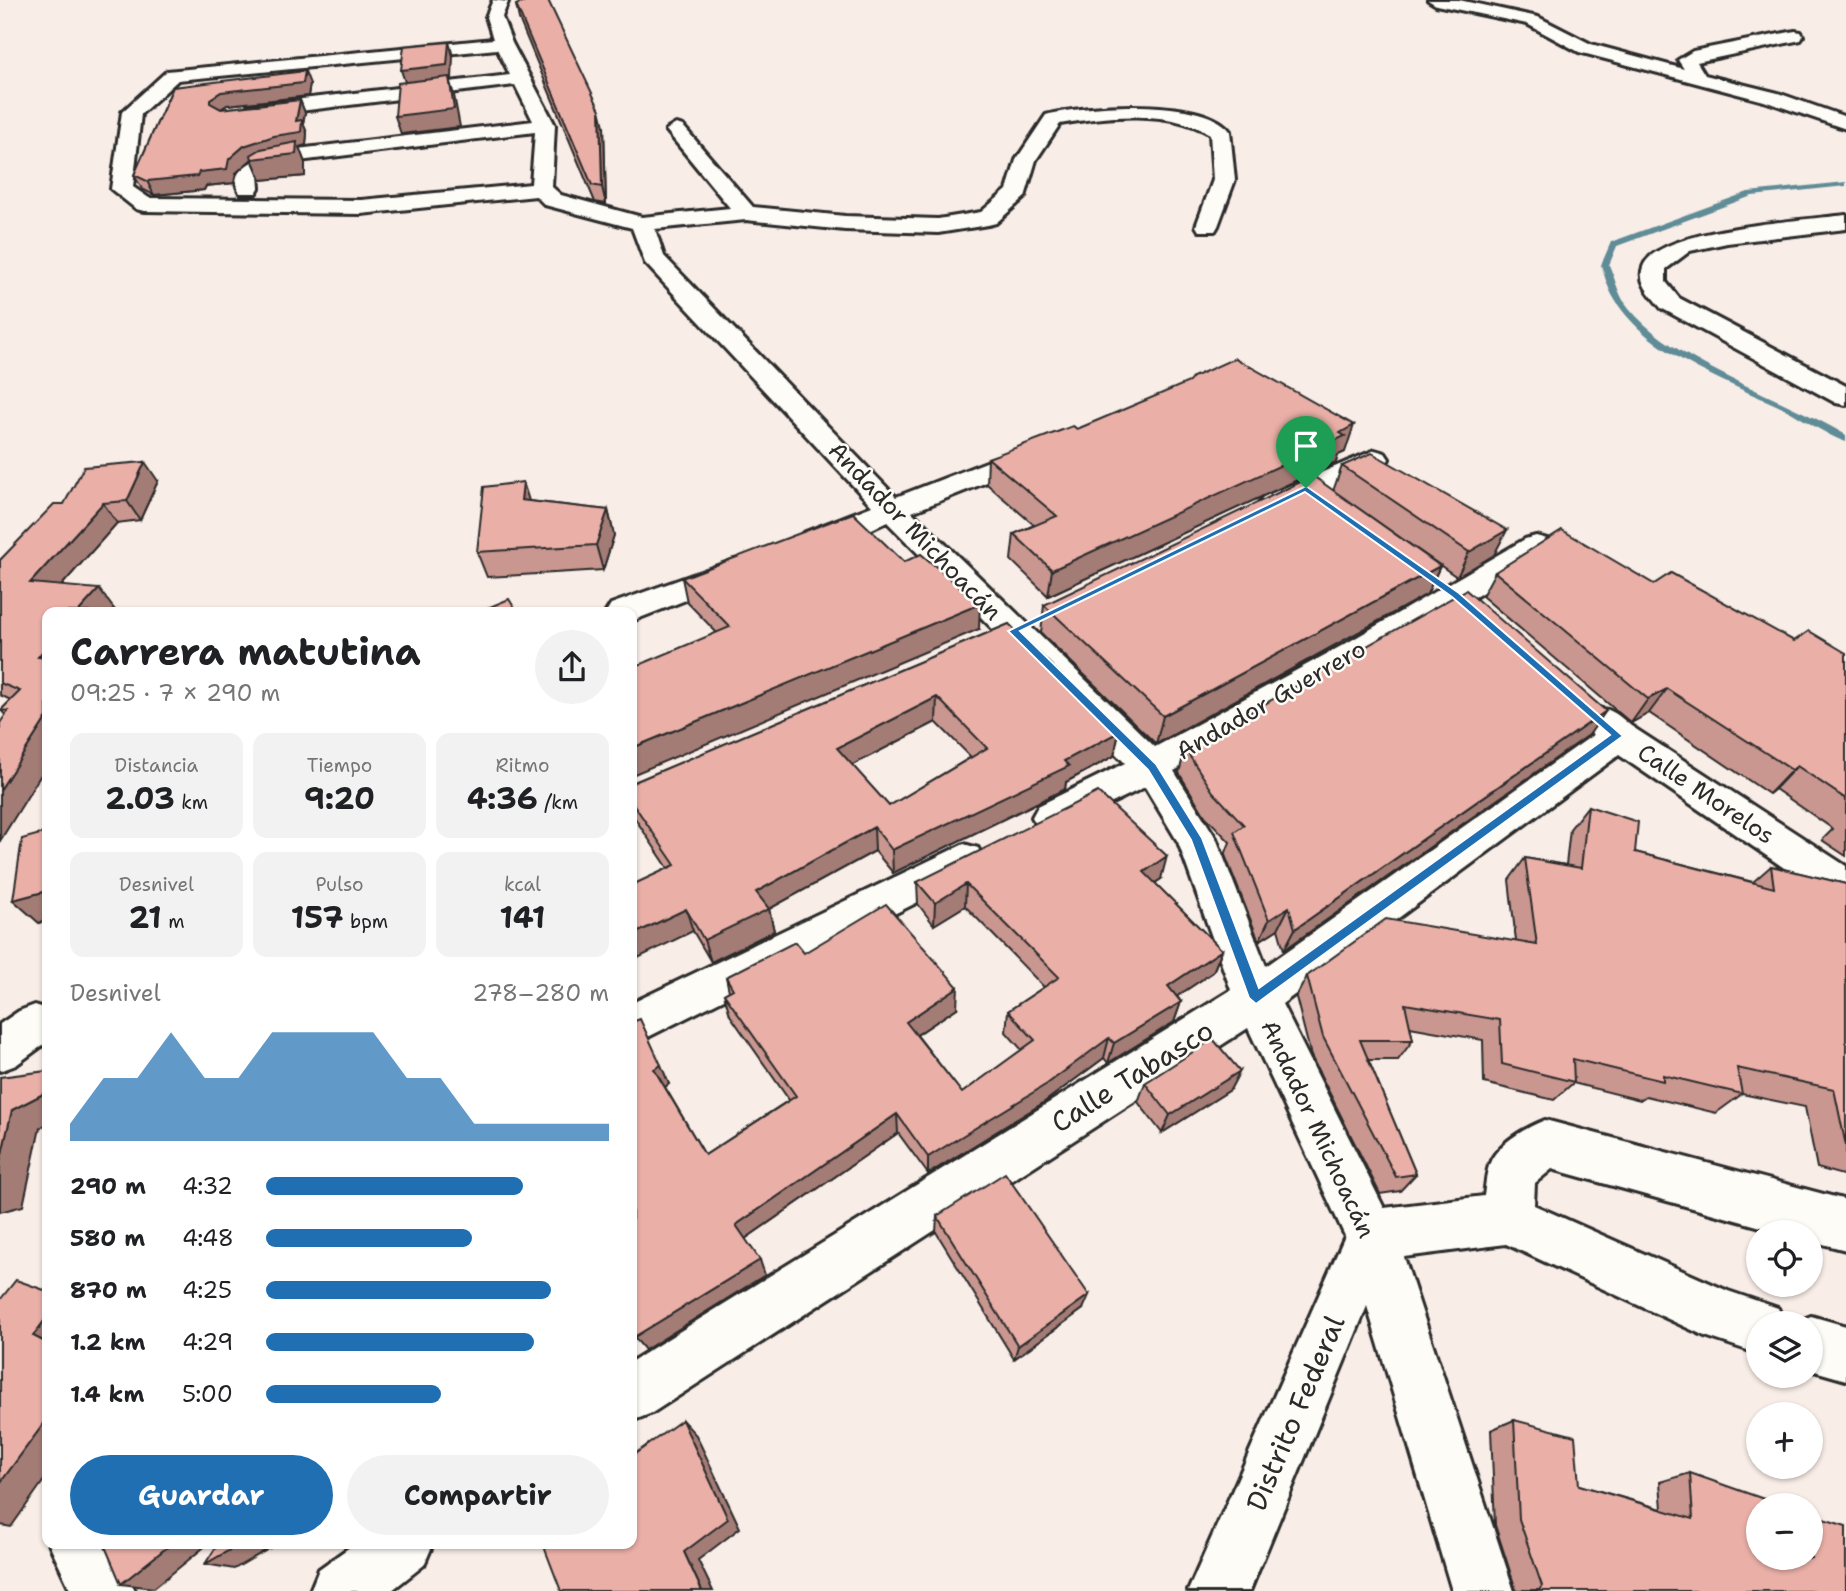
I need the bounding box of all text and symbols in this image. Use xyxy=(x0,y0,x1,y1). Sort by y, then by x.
pin xyxy=(1276,416,1336,488)
icon: arrive xyxy=(1287,427,1325,465)
street label: Andador Michoacán xyxy=(821,435,1009,627)
text: Carrera matutina xyxy=(70,626,421,677)
button: share xyxy=(535,630,609,704)
street label: Andador Guerrero xyxy=(1170,633,1372,767)
text: 09:25 · 7 × 290 m xyxy=(70,678,280,708)
street label: Calle Morelos xyxy=(1631,736,1781,852)
text: Distancia xyxy=(115,753,198,778)
text: Tiempo xyxy=(307,753,372,778)
text: Ritmo xyxy=(496,753,549,778)
text: 2.03 xyxy=(105,778,175,819)
text: 9:20 xyxy=(304,778,375,819)
text: 4:36 xyxy=(467,778,538,819)
text: km xyxy=(175,790,208,815)
text: /km xyxy=(538,790,578,815)
text: Desnivel xyxy=(119,872,194,897)
text: Pulso xyxy=(315,872,364,897)
text: kcal xyxy=(504,872,541,897)
text: 21 xyxy=(128,897,162,938)
text: 157 xyxy=(291,897,344,938)
text: 141 xyxy=(500,897,545,938)
text: m xyxy=(162,909,185,934)
text: bpm xyxy=(344,909,388,934)
text: Desnivel xyxy=(70,978,161,1008)
text: 278–280 m xyxy=(472,978,609,1008)
street label: Calle Tabasco xyxy=(1044,1011,1220,1141)
street label: Andador Michoacán xyxy=(1253,1015,1383,1243)
text: 290 m xyxy=(70,1171,146,1201)
text: 4:32 xyxy=(182,1171,233,1201)
map controls xyxy=(1746,1220,1823,1570)
button: locate xyxy=(1746,1220,1823,1297)
text: 580 m xyxy=(70,1223,145,1253)
text: 4:48 xyxy=(182,1223,234,1253)
text: 870 m xyxy=(70,1275,147,1305)
text: 4:25 xyxy=(182,1275,232,1305)
street label: Distrito Federal xyxy=(1237,1309,1354,1517)
button: layers xyxy=(1746,1311,1823,1388)
text: 1.2 km xyxy=(70,1327,146,1357)
text: 4:29 xyxy=(182,1327,233,1357)
text: 1.4 km xyxy=(70,1379,144,1409)
text: 5:00 xyxy=(182,1379,233,1409)
button: + xyxy=(1746,1402,1823,1479)
button: Guardar xyxy=(70,1455,333,1535)
button: Compartir xyxy=(347,1455,609,1535)
button: − xyxy=(1746,1493,1823,1570)

